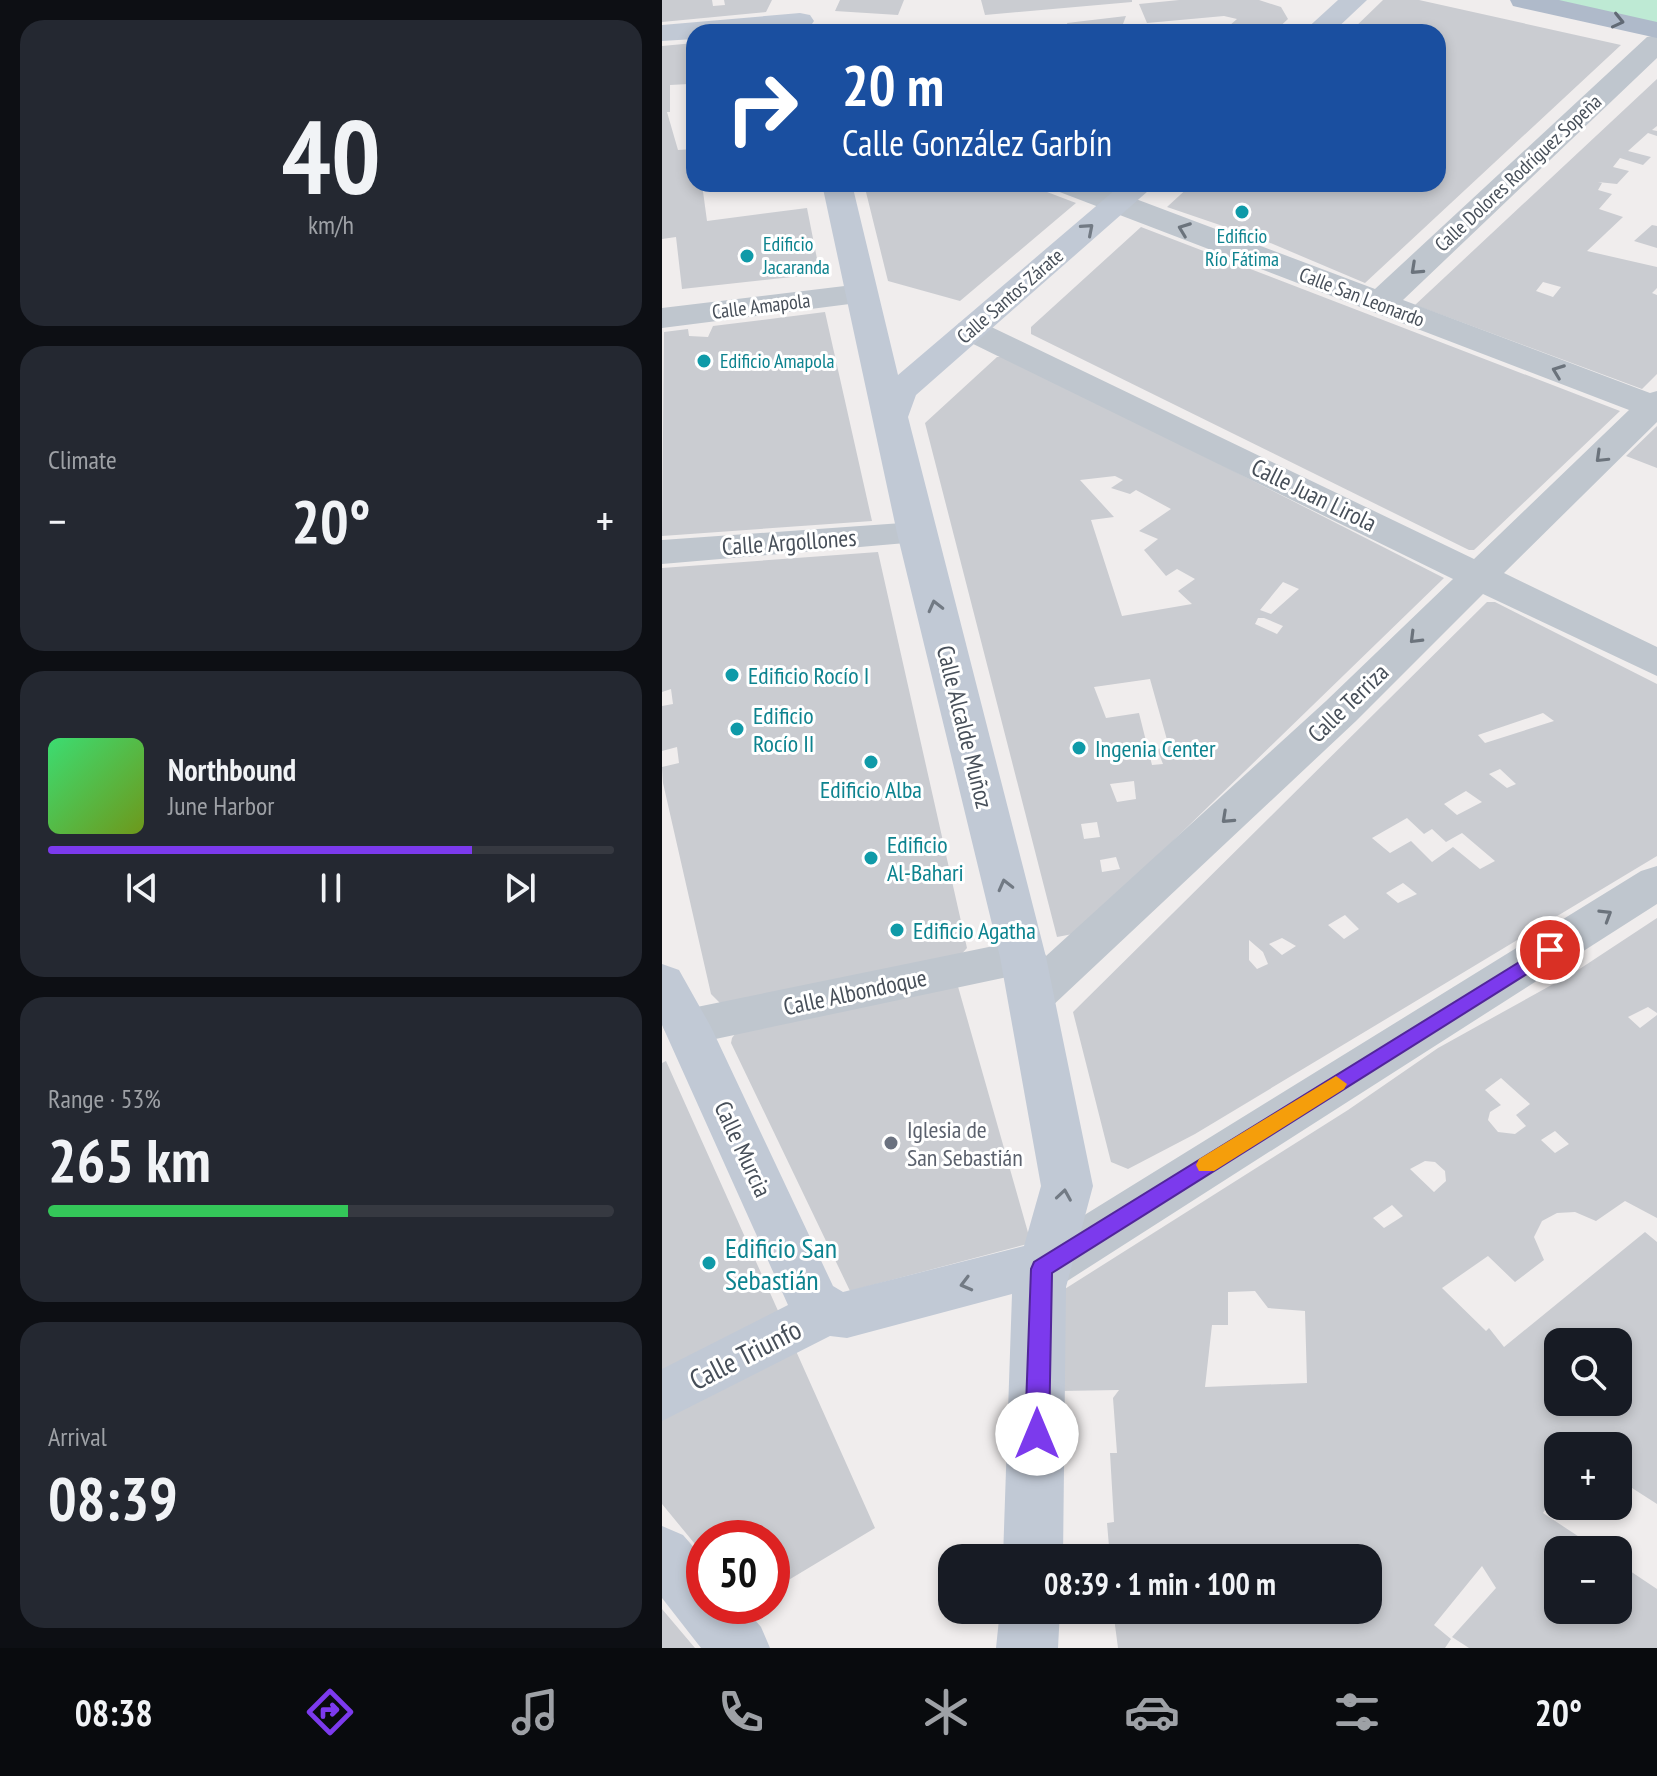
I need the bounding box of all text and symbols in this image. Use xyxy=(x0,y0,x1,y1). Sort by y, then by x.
one-way arrow xyxy=(1610,12,1624,29)
text: 20 m xyxy=(842,49,944,121)
icon: right xyxy=(710,56,814,160)
text: 40 xyxy=(281,88,381,223)
street label: Calle Dolores Rodríguez Sopeña xyxy=(1429,89,1607,257)
text: Calle González Garbín xyxy=(842,119,1112,166)
marker: Edificio Río Fátima xyxy=(1233,203,1251,221)
text: km/h xyxy=(308,208,354,241)
one-way arrow xyxy=(1178,222,1192,239)
place label: Edificio Río Fátima xyxy=(1205,223,1279,272)
one-way arrow xyxy=(1079,225,1093,239)
place label: Edificio Jacaranda xyxy=(762,231,830,280)
street label: Calle Santos Zárate xyxy=(951,243,1069,349)
marker: Edificio Jacaranda xyxy=(738,247,756,265)
one-way arrow xyxy=(1411,259,1425,274)
street label: Calle San Leonardo xyxy=(1296,261,1428,333)
street label: Calle Amapola xyxy=(710,287,812,325)
place label: Edificio Amapola xyxy=(720,348,835,374)
marker: Edificio Amapola xyxy=(695,352,713,370)
one-way arrow xyxy=(1552,364,1566,381)
text: Climate xyxy=(48,443,117,476)
one-way arrow xyxy=(1596,447,1610,462)
street label: Calle Juan Lirola xyxy=(1246,451,1382,539)
text: 20° xyxy=(291,482,371,560)
text: − xyxy=(48,492,66,549)
text: + xyxy=(596,492,614,549)
street label: Calle Argollones xyxy=(721,522,857,562)
one-way arrow xyxy=(927,600,944,614)
one-way arrow xyxy=(1410,629,1424,644)
street label: Calle Alcalde Muñoz xyxy=(930,642,1000,812)
street label: Calle Terriza xyxy=(1301,657,1395,749)
place label: Edificio Rocío I xyxy=(748,660,869,691)
marker: Edificio Rocío I xyxy=(723,666,741,684)
place label: Edificio Rocío II xyxy=(753,700,814,759)
marker: Edificio Rocío II xyxy=(728,720,746,738)
place label: Ingenia Center xyxy=(1095,733,1216,764)
marker: Ingenia Center xyxy=(1070,739,1088,757)
text: Northbound xyxy=(168,750,296,789)
marker: Edificio Alba xyxy=(862,753,880,771)
place label: Edificio Alba xyxy=(820,774,922,805)
text: June Harbor xyxy=(168,789,274,822)
one-way arrow xyxy=(1222,808,1236,823)
place label: Edificio Al-Bahari xyxy=(887,829,964,888)
marker: Edificio Al-Bahari xyxy=(862,849,880,867)
icon: previous xyxy=(120,866,164,910)
icon: pause xyxy=(309,866,353,910)
icon: next xyxy=(498,866,542,910)
one-way arrow xyxy=(997,879,1014,893)
one-way arrow xyxy=(1597,909,1611,924)
place label: Edificio Agatha xyxy=(913,915,1036,946)
pin xyxy=(1516,916,1584,984)
marker: Edificio Agatha xyxy=(888,921,906,939)
icon: arrive xyxy=(1528,928,1572,972)
street label: Calle Albondoque xyxy=(781,962,929,1022)
text: Range · 53% xyxy=(48,1082,161,1115)
street label: Calle Murcia xyxy=(707,1096,779,1202)
place label: Iglesia de San Sebastián xyxy=(907,1114,1023,1173)
text: 265 km xyxy=(48,1121,211,1199)
marker: Iglesia de San Sebastián xyxy=(882,1134,900,1152)
one-way arrow xyxy=(1055,1188,1072,1201)
place label: Edificio San Sebastián xyxy=(725,1229,837,1298)
marker: Edificio San Sebastián xyxy=(700,1254,718,1272)
one-way arrow xyxy=(959,1275,973,1292)
street label: Calle Triunfo xyxy=(683,1310,807,1398)
map controls xyxy=(1544,1328,1632,1624)
button: search xyxy=(1544,1328,1632,1416)
position arrow xyxy=(995,1392,1079,1476)
text: Arrival xyxy=(48,1420,107,1453)
button: + xyxy=(1544,1432,1632,1520)
text: 08:39 xyxy=(48,1459,178,1537)
speed limit sign: 50 xyxy=(686,1520,790,1624)
button: − xyxy=(1544,1536,1632,1624)
text: 08:39 · 1 min · 100 m xyxy=(1044,1564,1276,1603)
icon: directions xyxy=(302,1684,358,1740)
icon: music xyxy=(507,1684,563,1740)
icon: phone xyxy=(713,1684,769,1740)
icon: climate xyxy=(918,1684,974,1740)
icon: car xyxy=(1124,1684,1180,1740)
icon: filters xyxy=(1329,1684,1385,1740)
text: 08:38 xyxy=(75,1689,153,1736)
text: 20° xyxy=(1535,1689,1582,1736)

